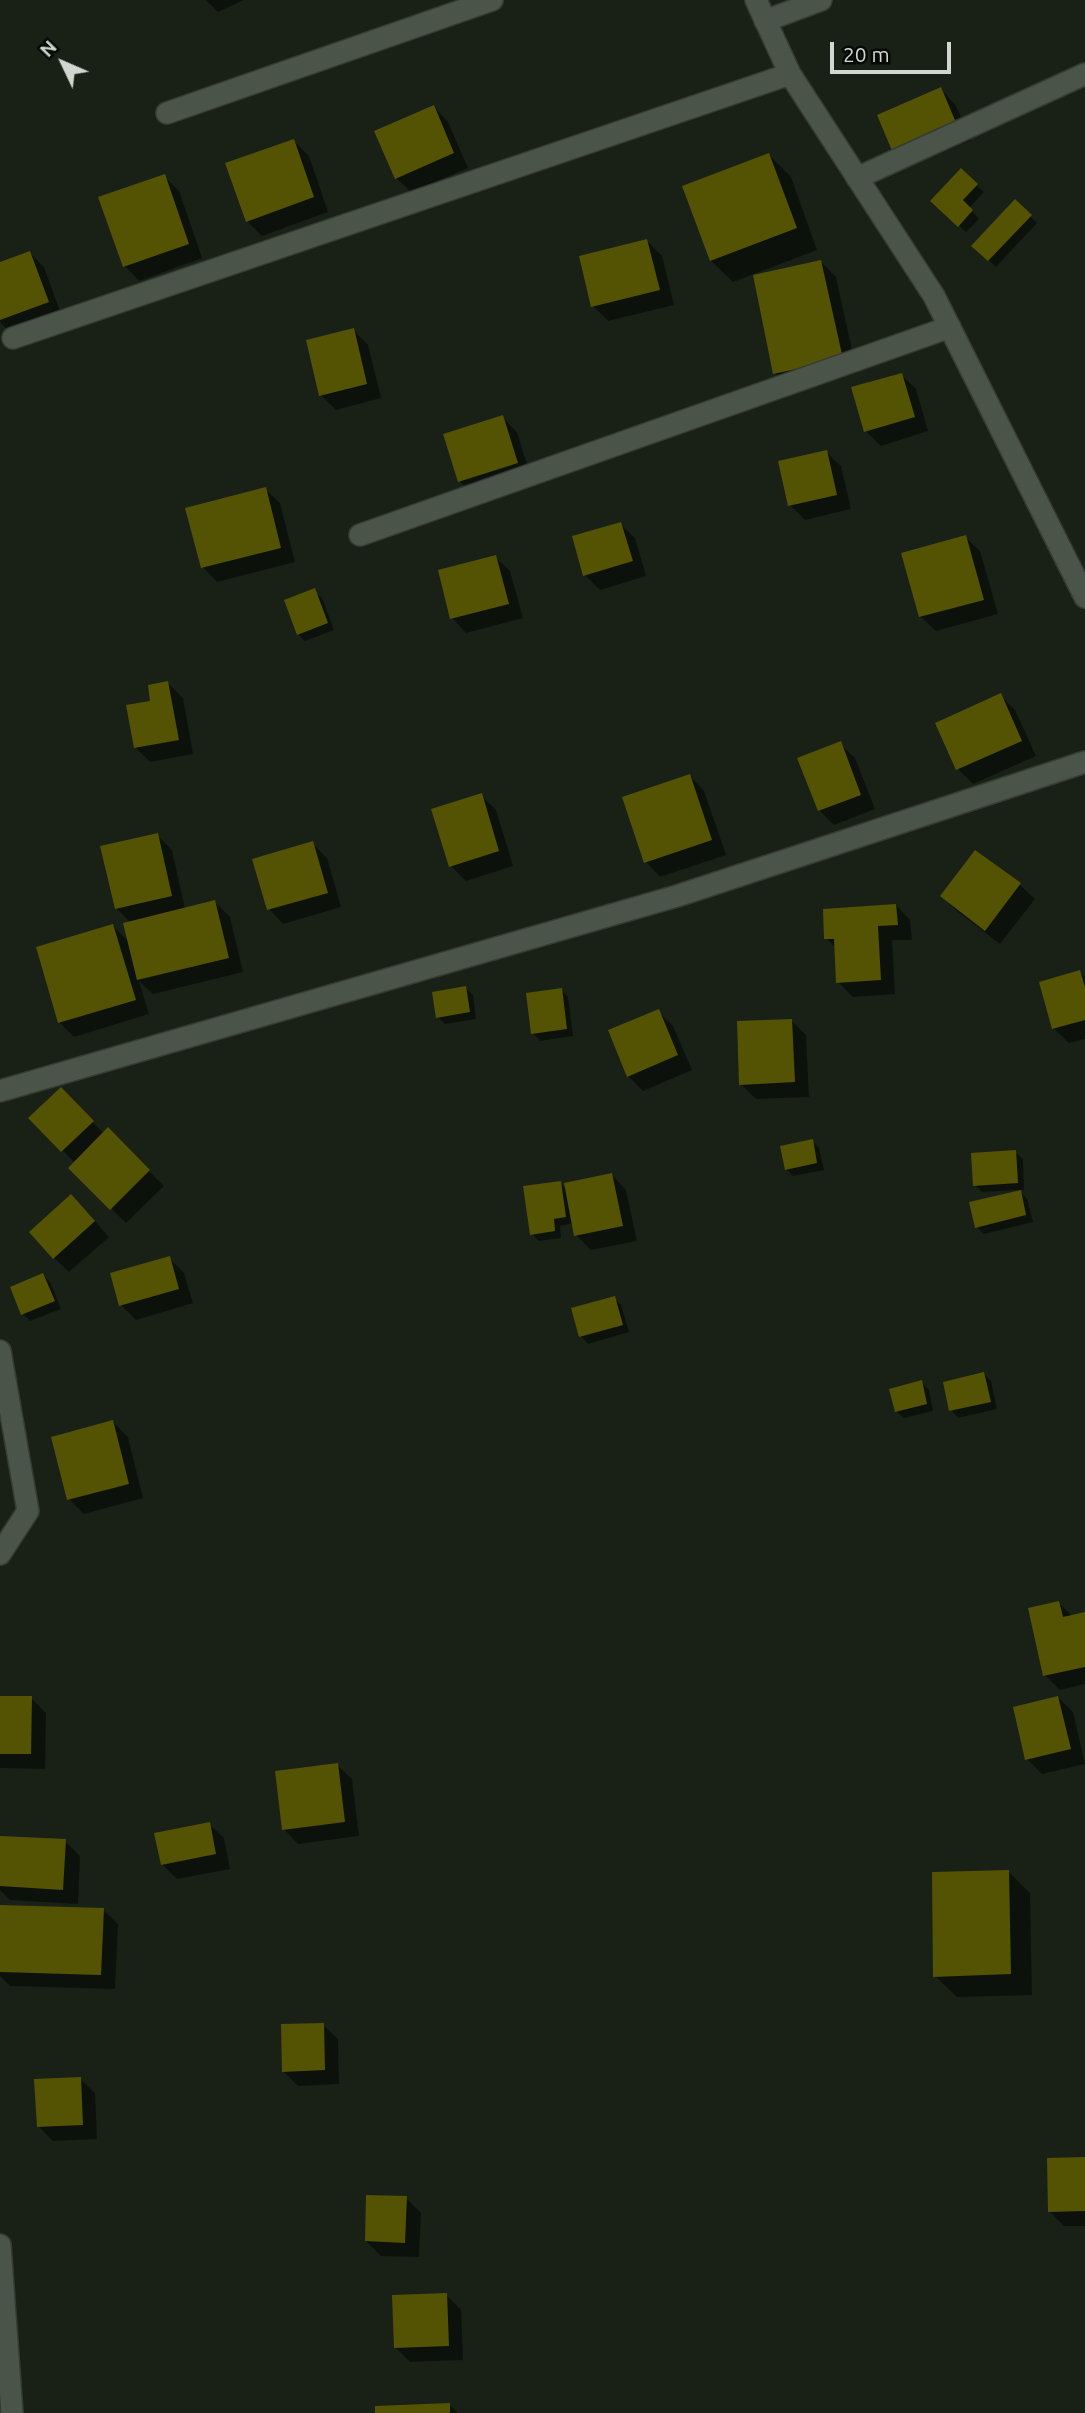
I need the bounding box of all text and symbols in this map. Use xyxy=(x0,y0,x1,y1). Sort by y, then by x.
north arrow xyxy=(28,28,98,98)
scale bar xyxy=(833,28,954,72)
text: N xyxy=(35,36,61,61)
text: 20 m xyxy=(843,42,890,66)

